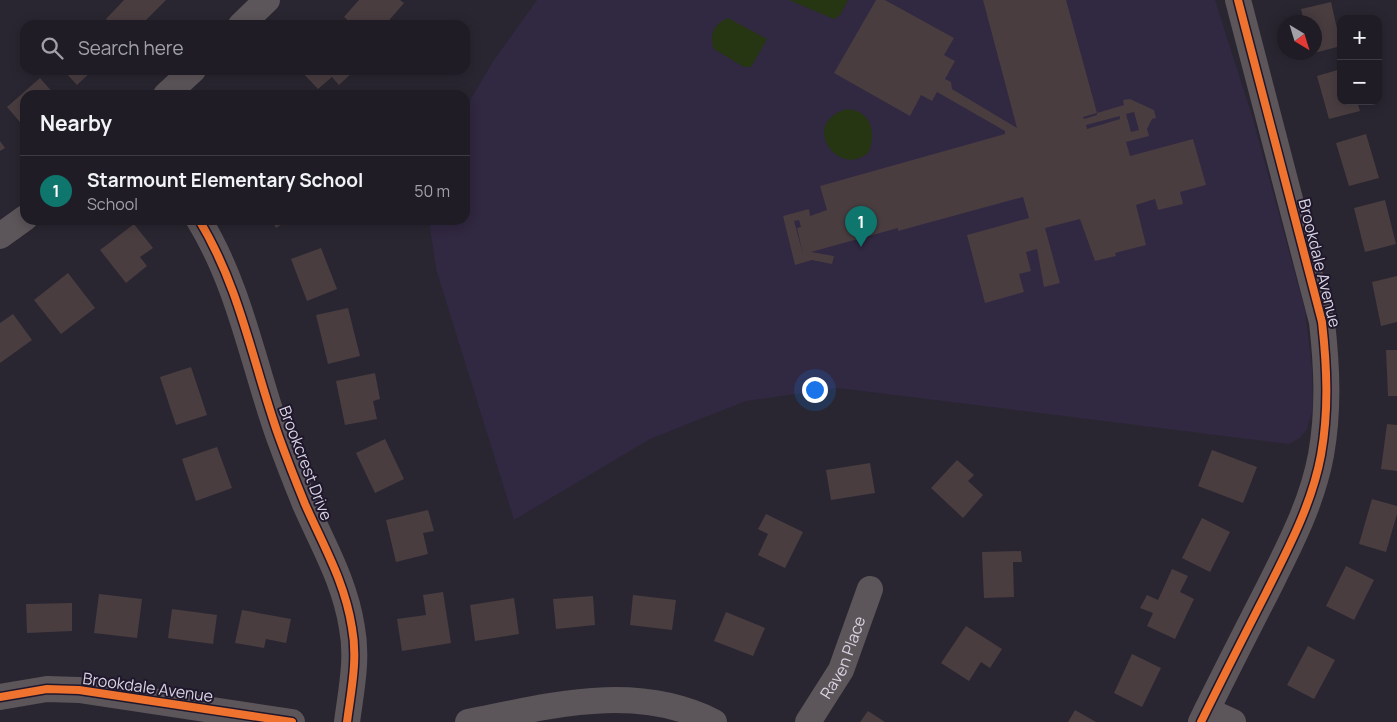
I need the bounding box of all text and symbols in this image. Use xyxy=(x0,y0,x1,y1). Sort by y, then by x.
north arrow xyxy=(1277,15,1322,60)
map controls xyxy=(1337,15,1382,105)
button: + xyxy=(1337,15,1382,60)
search box xyxy=(20,20,470,75)
icon: search xyxy=(38,34,66,62)
text: Search here xyxy=(78,35,184,61)
button: − xyxy=(1337,60,1382,105)
text: Nearby xyxy=(40,109,112,137)
text: Starmount Elementary School xyxy=(87,167,363,193)
text: 1 xyxy=(52,180,60,202)
text: 50 m xyxy=(414,180,450,202)
text: School xyxy=(87,193,138,215)
street label: Brookdale Avenue xyxy=(1293,197,1347,329)
pin: 1 xyxy=(845,206,877,247)
your location xyxy=(802,377,828,403)
street label: Brookcrest Drive xyxy=(274,402,338,524)
street label: Raven Place xyxy=(815,613,870,703)
street label: Brookdale Avenue xyxy=(81,667,215,707)

